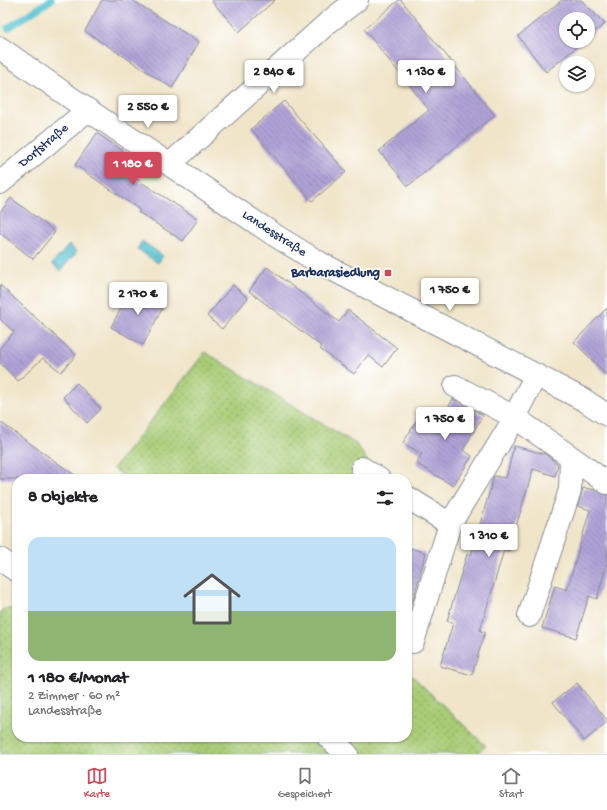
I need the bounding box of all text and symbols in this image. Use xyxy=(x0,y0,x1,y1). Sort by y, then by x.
map controls xyxy=(559,12,595,92)
button: locate xyxy=(559,12,595,48)
button: layers xyxy=(559,56,595,92)
pin: 2 840 € xyxy=(237,60,311,94)
pin: 1 130 € xyxy=(389,60,463,94)
text: 2 840 € xyxy=(254,65,294,80)
text: 1 130 € xyxy=(407,65,445,80)
pin: 2 550 € xyxy=(111,95,185,129)
text: 2 550 € xyxy=(127,100,169,115)
street label: Dorfstraße xyxy=(15,121,72,172)
pin: 1 180 € xyxy=(96,152,170,186)
text: 1 180 € xyxy=(114,157,152,172)
street label: Landesstraße xyxy=(239,208,309,261)
place label: Barbarasiedlung xyxy=(290,266,381,281)
marker: Barbarasiedlung xyxy=(383,268,393,278)
pin: 1 750 € xyxy=(413,278,487,312)
pin: 2 170 € xyxy=(101,282,175,316)
text: 1 750 € xyxy=(430,283,470,298)
text: 2 170 € xyxy=(118,287,158,302)
pin: 1 750 € xyxy=(408,407,482,441)
text: 1 750 € xyxy=(425,412,465,427)
icon: filters xyxy=(374,487,396,509)
text: 8 Objekte xyxy=(28,488,98,508)
pin: 1 310 € xyxy=(452,524,526,558)
text: 1 310 € xyxy=(470,529,508,544)
icon: home xyxy=(176,563,248,635)
text: 1 180 €/Monat xyxy=(28,669,128,689)
text: 2 Zimmer · 60 m² xyxy=(28,689,120,704)
text: Landesstraße xyxy=(28,704,102,719)
tab: Karte xyxy=(84,765,110,801)
tab: Gespeichert xyxy=(278,765,331,801)
tab: Start xyxy=(499,765,523,801)

